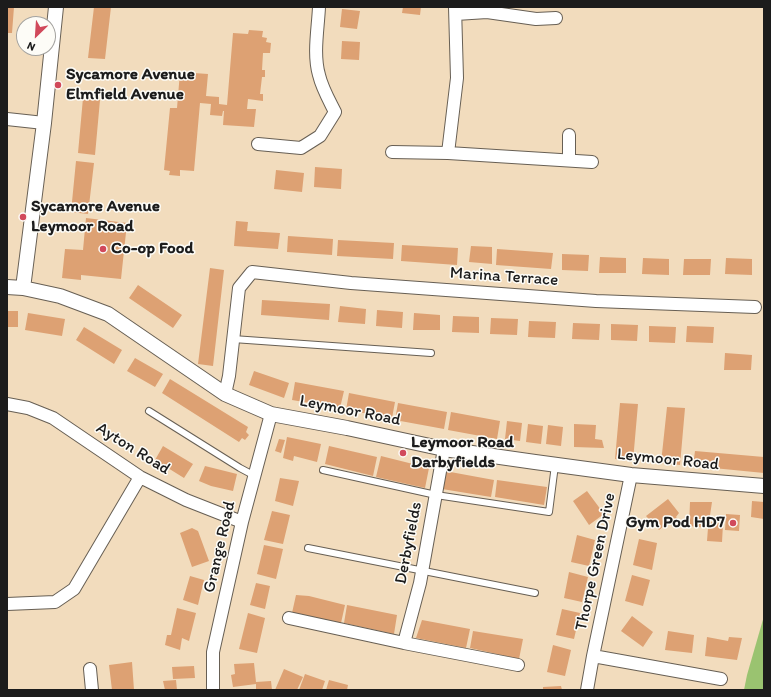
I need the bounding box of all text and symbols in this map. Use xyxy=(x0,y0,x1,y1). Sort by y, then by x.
north arrow xyxy=(16,16,56,56)
text: N xyxy=(25,39,37,54)
place label: Sycamore Avenue Elmfield Avenue xyxy=(66,65,195,105)
marker: Sycamore Avenue Elmfield Avenue xyxy=(53,80,63,90)
place label: Sycamore Avenue Leymoor Road xyxy=(31,197,160,237)
marker: Sycamore Avenue Leymoor Road xyxy=(18,212,28,222)
place label: Co-op Food xyxy=(111,239,194,259)
marker: Co-op Food xyxy=(98,244,108,254)
street label: Marina Terrace xyxy=(449,263,559,291)
street label: Leymoor Road xyxy=(298,391,402,431)
street label: Ayton Road xyxy=(92,418,174,480)
place label: Leymoor Road Darbyfields xyxy=(411,433,514,473)
street label: Leymoor Road xyxy=(616,444,720,476)
marker: Leymoor Road Darbyfields xyxy=(398,448,408,458)
street label: Thorpe Green Drive xyxy=(571,491,621,633)
street label: Grange Road xyxy=(200,499,240,595)
street label: Derbyfields xyxy=(391,500,427,586)
place label: Gym Pod HD7 xyxy=(626,513,725,533)
marker: Gym Pod HD7 xyxy=(728,518,738,528)

